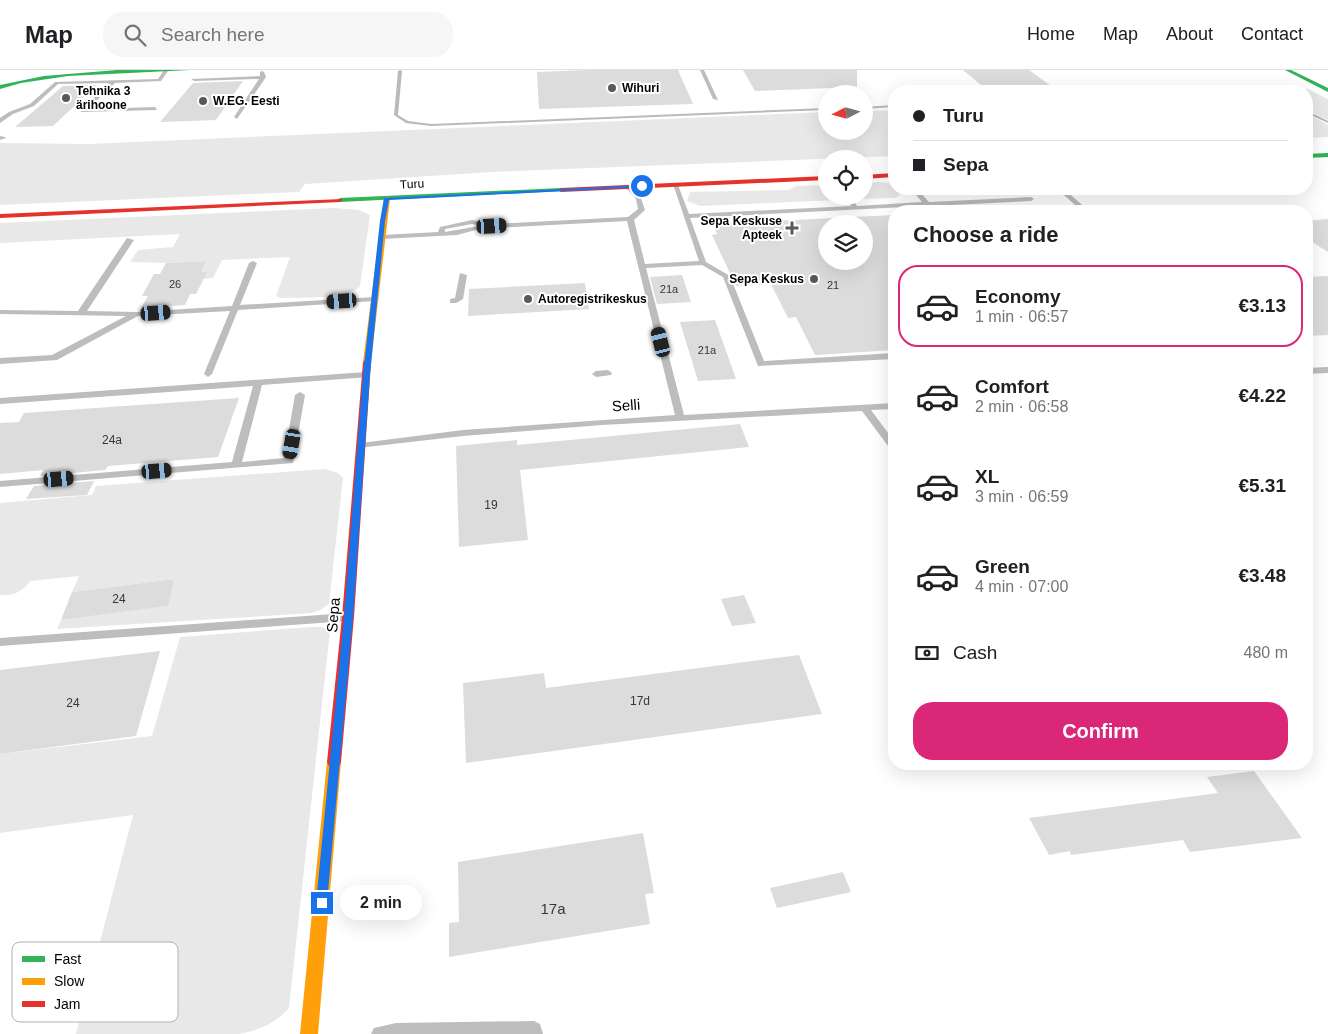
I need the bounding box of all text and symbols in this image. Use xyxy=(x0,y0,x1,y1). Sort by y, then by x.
search box xyxy=(103,12,453,57)
text: Map xyxy=(25,21,73,48)
icon: search xyxy=(121,21,149,49)
text: Search here xyxy=(161,24,265,45)
text: Home xyxy=(1027,24,1075,44)
text: Map xyxy=(1103,24,1138,44)
text: About xyxy=(1166,24,1213,44)
text: Contact xyxy=(1241,24,1303,44)
place label: Wihuri xyxy=(622,81,659,95)
marker: Wihuri xyxy=(606,82,618,94)
place label: Tehnika 3 ärihoone xyxy=(76,84,131,112)
north arrow xyxy=(818,85,872,140)
map controls xyxy=(818,85,873,270)
marker: Tehnika 3 ärihoone xyxy=(60,92,72,104)
place label: W.EG. Eesti xyxy=(213,94,280,108)
marker: W.EG. Eesti xyxy=(197,95,209,107)
text: Turu xyxy=(943,105,984,126)
button: locate xyxy=(818,150,873,205)
text: Sepa xyxy=(943,154,988,175)
route start xyxy=(631,175,653,197)
street label: Turu xyxy=(400,176,424,192)
place label: Sepa Keskuse Apteek xyxy=(701,214,782,242)
button: layers xyxy=(818,215,873,270)
car xyxy=(476,218,507,234)
marker: Sepa Keskuse Apteek xyxy=(786,222,798,234)
text: Choose a ride xyxy=(913,222,1058,247)
place label: Sepa Keskus xyxy=(729,272,804,286)
marker: Sepa Keskus xyxy=(808,273,820,285)
house number: 26 xyxy=(169,278,181,290)
house number: 21 xyxy=(827,279,839,291)
house number: 21a xyxy=(660,283,679,295)
icon: car xyxy=(915,284,960,329)
text: Economy xyxy=(975,286,1061,307)
car xyxy=(326,292,357,310)
place label: Autoregistrikeskus xyxy=(538,292,647,306)
marker: Autoregistrikeskus xyxy=(522,293,534,305)
text: €3.13 xyxy=(1238,295,1286,316)
car xyxy=(140,304,171,322)
text: 1 min · 06:57 xyxy=(975,308,1068,325)
car xyxy=(650,326,671,358)
house number: 21a xyxy=(698,344,717,356)
icon: car xyxy=(915,374,960,419)
text: Comfort xyxy=(975,376,1049,397)
text: €4.22 xyxy=(1238,385,1286,406)
street label: Selli xyxy=(611,396,641,414)
text: 2 min · 06:58 xyxy=(975,398,1068,415)
car xyxy=(282,428,301,460)
house number: 24a xyxy=(102,433,122,447)
car xyxy=(141,462,172,480)
icon: car xyxy=(915,464,960,509)
text: XL xyxy=(975,466,999,487)
car xyxy=(43,470,74,488)
text: €5.31 xyxy=(1238,475,1286,496)
text: 3 min · 06:59 xyxy=(975,488,1068,505)
house number: 19 xyxy=(484,498,498,512)
icon: car xyxy=(915,554,960,599)
text: Green xyxy=(975,556,1030,577)
text: €3.48 xyxy=(1238,565,1286,586)
text: 4 min · 07:00 xyxy=(975,578,1068,595)
house number: 24 xyxy=(112,592,126,606)
street label: Sepa xyxy=(323,596,343,633)
icon: cash xyxy=(913,639,941,667)
text: Cash xyxy=(953,642,997,663)
text: 480 m xyxy=(1244,644,1288,661)
house number: 17d xyxy=(630,694,650,708)
house number: 24 xyxy=(66,696,80,710)
button: Confirm xyxy=(913,702,1288,760)
callout: 2 min xyxy=(340,886,422,920)
route end xyxy=(311,892,333,914)
text: 2 min xyxy=(360,894,402,911)
house number: 17a xyxy=(540,900,566,917)
legend xyxy=(12,942,178,1022)
text: Fast xyxy=(54,951,81,967)
text: Slow xyxy=(54,973,85,989)
text: Jam xyxy=(54,996,80,1012)

